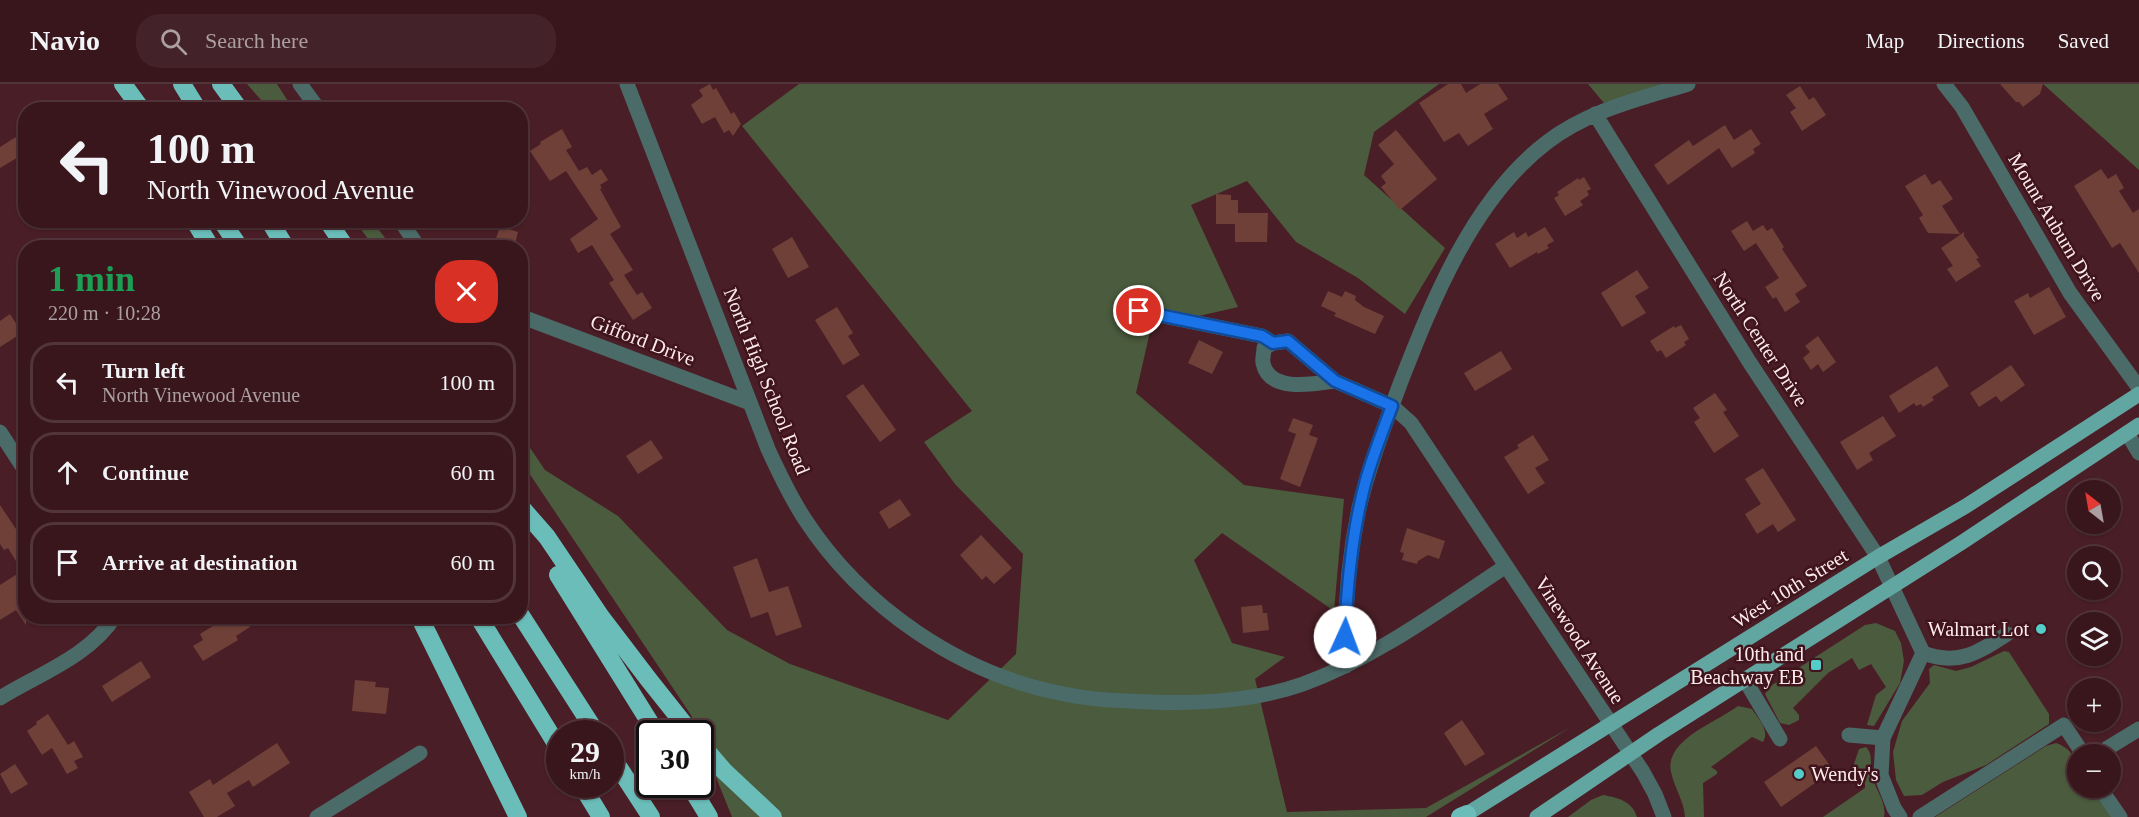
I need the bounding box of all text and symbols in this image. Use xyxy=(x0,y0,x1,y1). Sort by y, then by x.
search box xyxy=(136,14,556,68)
text: Navio xyxy=(30,25,100,56)
icon: search xyxy=(157,25,190,58)
text: Search here xyxy=(205,28,308,53)
text: Map xyxy=(1866,29,1904,53)
text: Directions xyxy=(1937,29,2025,53)
text: Saved xyxy=(2058,29,2109,53)
icon: left xyxy=(48,126,126,204)
text: 100 m xyxy=(147,126,256,172)
street label: Mount Auburn Drive xyxy=(2004,149,2110,305)
text: North Vinewood Avenue xyxy=(147,175,414,205)
text: 1 min xyxy=(48,259,135,299)
button: close xyxy=(435,260,498,323)
street label: North Center Drive xyxy=(1709,268,1813,410)
street label: North High School Road xyxy=(719,284,815,478)
pin xyxy=(1113,285,1164,336)
icon: arrive xyxy=(1122,294,1155,327)
text: 220 m · 10:28 xyxy=(48,302,161,324)
street label: Gifford Drive xyxy=(588,310,698,370)
text: Turn left xyxy=(102,358,185,383)
icon: left xyxy=(51,366,84,399)
text: 100 m xyxy=(439,370,495,395)
text: North Vinewood Avenue xyxy=(102,384,300,406)
icon: ahead xyxy=(51,456,84,489)
text: Continue xyxy=(102,460,189,485)
text: 60 m xyxy=(450,460,495,485)
north arrow xyxy=(2067,480,2121,534)
map controls xyxy=(2067,480,2121,798)
street label: West 10th Street xyxy=(1728,544,1852,632)
icon: arrive xyxy=(51,546,84,579)
button: search xyxy=(2067,546,2121,600)
text: Arrive at destination xyxy=(102,550,298,575)
text: 60 m xyxy=(450,550,495,575)
street label: Vinewood Avenue xyxy=(1531,572,1629,708)
position arrow xyxy=(1313,605,1377,669)
button: layers xyxy=(2067,612,2121,666)
place label: Walmart Lot xyxy=(1928,618,2029,640)
marker: Walmart Lot xyxy=(2034,622,2048,636)
place label: 10th and Beachway EB xyxy=(1690,643,1804,689)
marker: 10th and Beachway EB xyxy=(1809,658,1823,672)
button: + xyxy=(2067,678,2121,732)
speed limit sign: 30 xyxy=(636,720,714,798)
text: 29 xyxy=(570,735,600,768)
button: − xyxy=(2067,744,2121,798)
place label: Wendy's xyxy=(1811,763,1879,786)
text: km/h xyxy=(570,766,600,782)
marker: Wendy's xyxy=(1792,767,1806,781)

